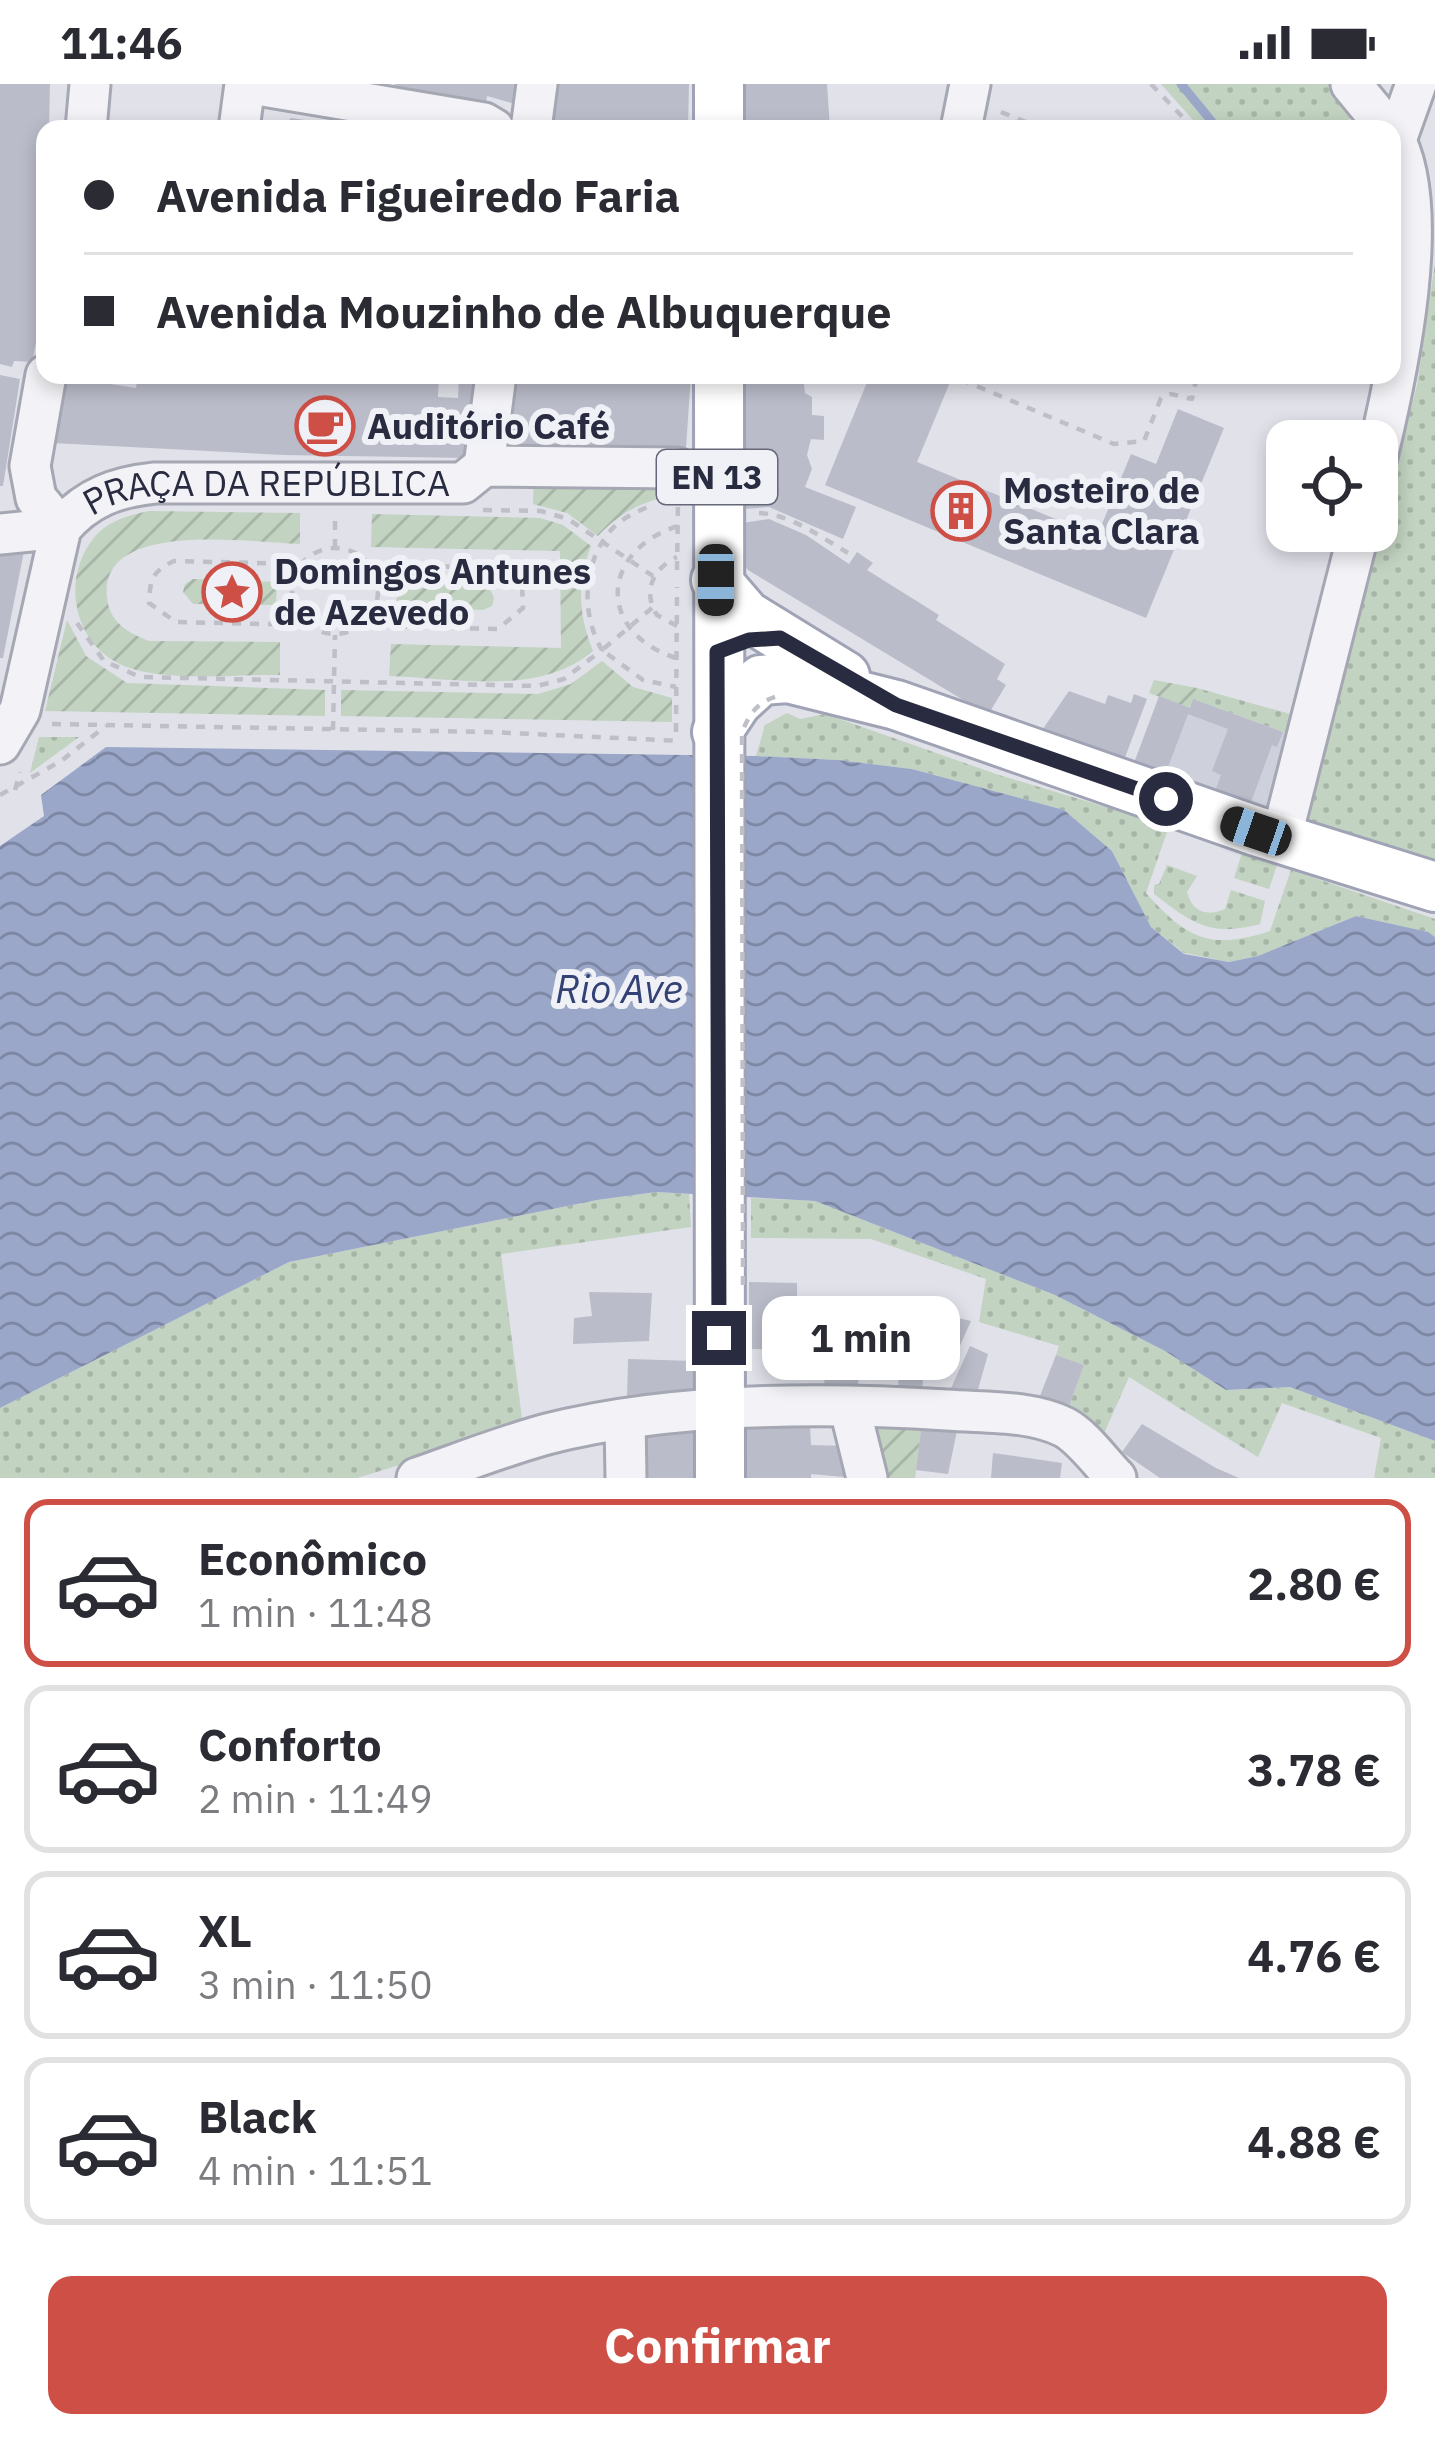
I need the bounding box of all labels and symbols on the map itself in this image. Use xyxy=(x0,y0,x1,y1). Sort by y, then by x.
cafe icon: Auditório Café xyxy=(294,395,356,457)
place label: Auditório Café xyxy=(367,402,610,449)
road number: EN 13 xyxy=(657,450,777,504)
street label: PRAÇA DA REPÚBLICA xyxy=(74,459,450,525)
place label: Mosteiro de Santa Clara xyxy=(1003,466,1200,554)
building icon: Mosteiro de Santa Clara xyxy=(930,480,992,542)
car xyxy=(698,544,734,616)
place label: Domingos Antunes de Azevedo xyxy=(274,547,591,635)
place icon: Domingos Antunes de Azevedo xyxy=(201,561,263,623)
route start xyxy=(1139,772,1193,826)
car xyxy=(1216,802,1296,860)
water label: Rio Ave xyxy=(555,963,683,1014)
callout: 1 min xyxy=(761,1296,959,1380)
route end xyxy=(692,1311,746,1365)

